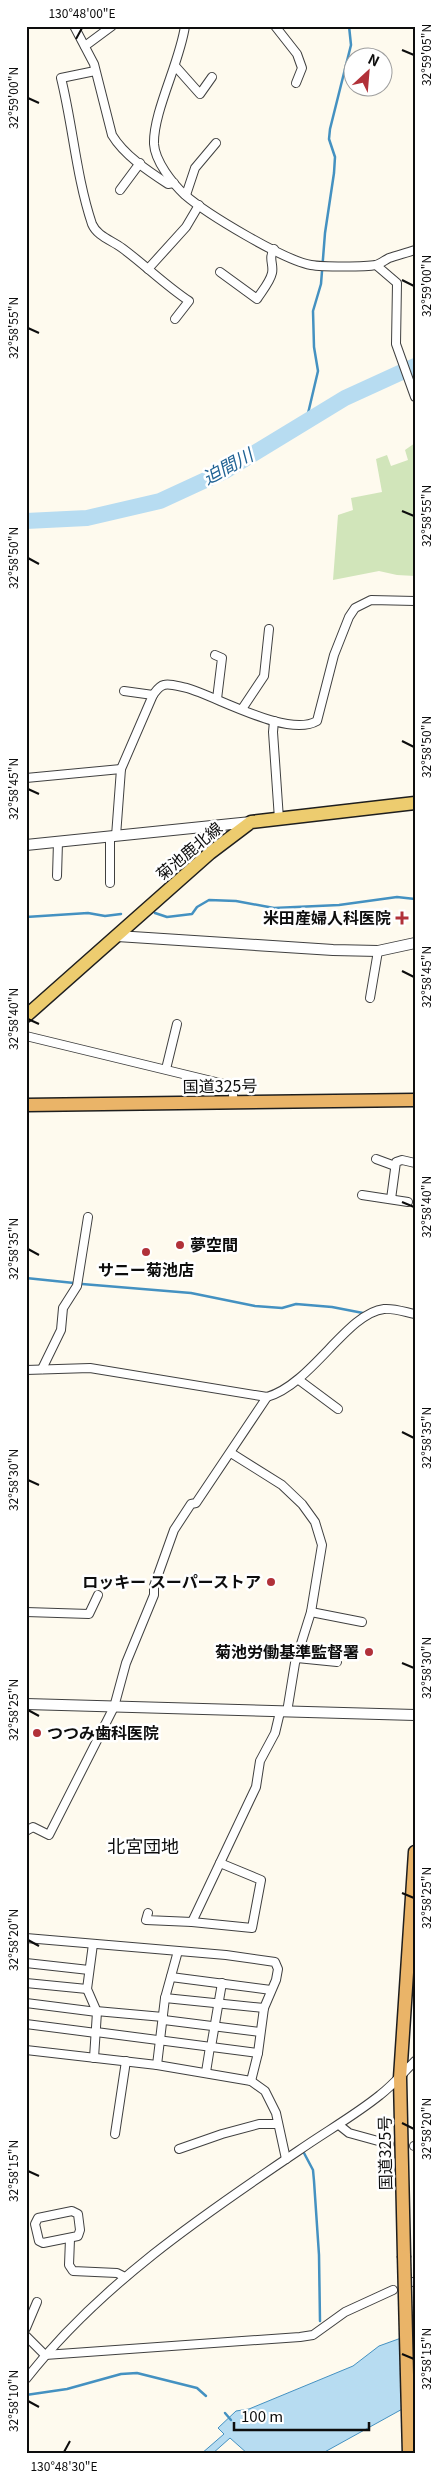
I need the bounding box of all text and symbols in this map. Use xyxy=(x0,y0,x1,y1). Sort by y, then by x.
text: 130°48'00"E xyxy=(48,4,116,21)
text: 32°59'05"N xyxy=(417,24,434,86)
north arrow xyxy=(344,48,394,98)
text: N xyxy=(365,48,383,71)
text: 32°59'00"N xyxy=(4,67,21,129)
text: 32°59'00"N xyxy=(417,255,434,317)
text: 32°58'55"N xyxy=(4,297,21,359)
water label: 迫間川 xyxy=(197,440,259,490)
text: 32°58'55"N xyxy=(417,485,434,547)
text: 32°58'50"N xyxy=(4,527,21,589)
text: 32°58'50"N xyxy=(417,716,434,778)
text: 32°58'45"N xyxy=(4,758,21,820)
street label: 菊池鹿北線 xyxy=(150,815,227,885)
place label: 米田産婦人科医院 xyxy=(263,905,391,929)
marker: 米田産婦人科医院 xyxy=(395,911,409,925)
text: 32°58'45"N xyxy=(417,946,434,1008)
text: 32°58'40"N xyxy=(4,988,21,1050)
street label: 国道325号 xyxy=(182,1072,258,1098)
text: 32°58'40"N xyxy=(417,1176,434,1238)
text: 32°58'35"N xyxy=(4,1218,21,1280)
place label: 夢空間 xyxy=(190,1232,238,1256)
marker: 夢空間 xyxy=(174,1239,186,1251)
marker: サニー菊池店 xyxy=(140,1246,152,1258)
place label: サニー菊池店 xyxy=(98,1257,194,1281)
text: 32°58'35"N xyxy=(417,1407,434,1469)
text: 32°58'30"N xyxy=(4,1449,21,1511)
place label: ロッキー スーパーストア xyxy=(82,1569,261,1593)
marker: ロッキー スーパーストア xyxy=(265,1576,277,1588)
text: 32°58'30"N xyxy=(417,1637,434,1699)
place label: 菊池労働基準監督署 xyxy=(215,1639,359,1663)
marker: 菊池労働基準監督署 xyxy=(363,1646,375,1658)
text: 32°58'25"N xyxy=(4,1679,21,1741)
place label: つつみ歯科医院 xyxy=(47,1720,159,1744)
marker: つつみ歯科医院 xyxy=(31,1727,43,1739)
district label: 北宮団地 xyxy=(107,1832,179,1858)
text: 32°58'25"N xyxy=(417,1867,434,1929)
text: 32°58'20"N xyxy=(4,1909,21,1971)
text: 32°58'20"N xyxy=(417,2098,434,2160)
street label: 国道325号 xyxy=(371,2115,397,2191)
text: 32°58'15"N xyxy=(4,2140,21,2202)
text: 32°58'15"N xyxy=(417,2328,434,2390)
text: 32°58'10"N xyxy=(4,2370,21,2432)
scale bar xyxy=(234,2400,368,2432)
text: 100 m xyxy=(241,2405,283,2426)
text: 130°48'30"E xyxy=(30,2457,98,2474)

